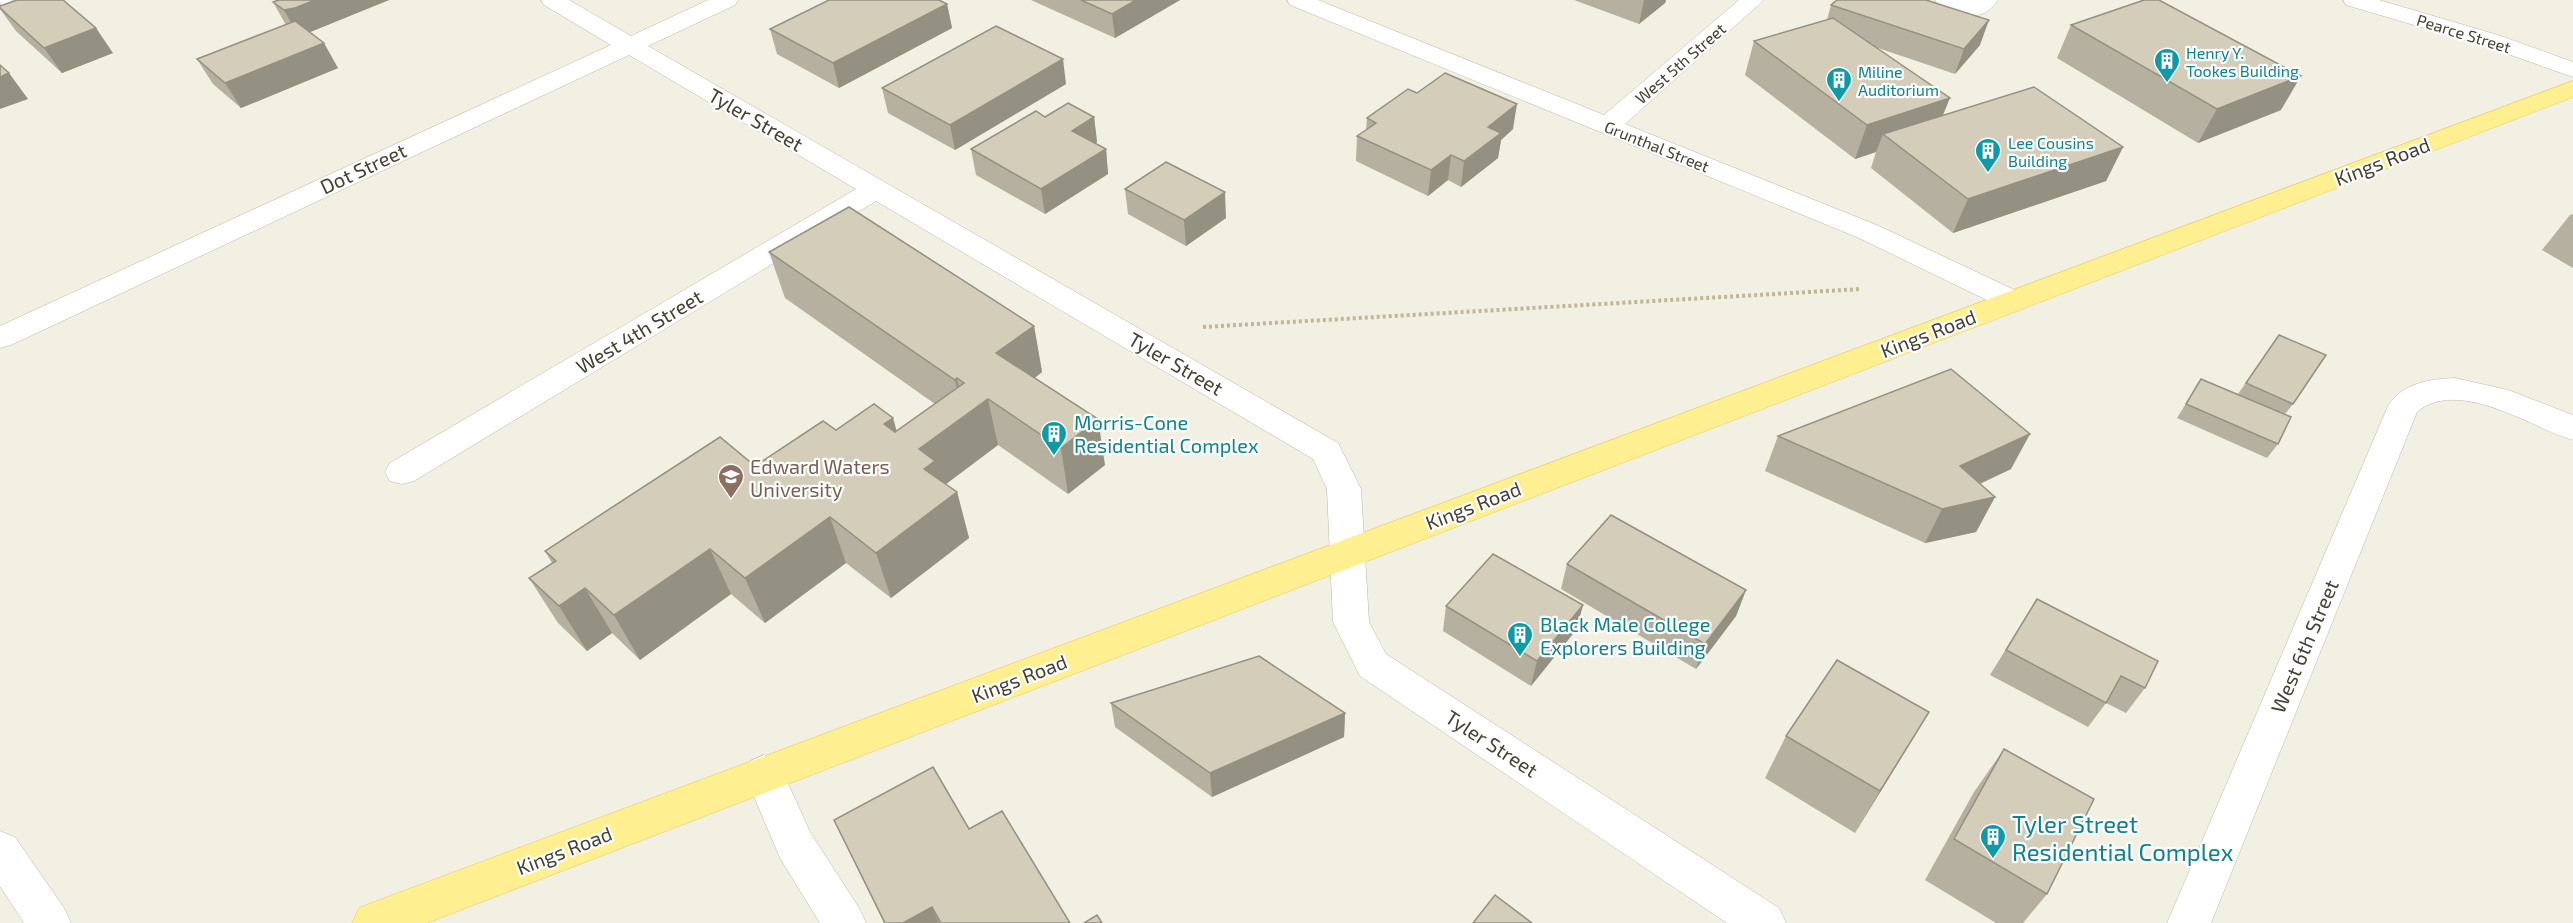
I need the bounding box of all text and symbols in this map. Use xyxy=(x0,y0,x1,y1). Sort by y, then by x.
street label: Pearce Street xyxy=(2415,10,2513,56)
street label: West 5th Street xyxy=(1631,19,1729,107)
place label: Henry Y. Tookes Building xyxy=(2186,43,2299,80)
building icon: Henry Y. Tookes Building xyxy=(2152,46,2182,84)
place label: Miline Auditorium xyxy=(1858,62,1939,99)
building icon: Miline Auditorium xyxy=(1824,65,1854,103)
street label: Tyler Street xyxy=(704,82,808,156)
street label: Grunthal Street xyxy=(1602,116,1712,176)
street label: Kings Road xyxy=(2331,132,2433,190)
place label: Lee Cousins Building xyxy=(2008,133,2094,170)
building icon: Lee Cousins Building xyxy=(1973,136,2003,174)
street label: Dot Street xyxy=(316,137,410,198)
street label: West 4th Street xyxy=(571,284,707,378)
street label: Kings Road xyxy=(1877,304,1979,362)
street label: Tyler Street xyxy=(1124,326,1228,400)
place label: Morris-Cone Residential Complex xyxy=(1074,410,1259,457)
building icon: Morris-Cone Residential Complex xyxy=(1039,419,1069,457)
place label: Edward Waters University xyxy=(750,454,890,501)
school or university icon: Edward Waters University xyxy=(716,462,746,500)
street label: Kings Road xyxy=(1422,476,1524,534)
street label: West 6th Street xyxy=(2265,575,2343,716)
place label: Black Male College Explorers Building xyxy=(1540,612,1710,659)
building icon: Black Male College Explorers Building xyxy=(1505,620,1535,658)
street label: Kings Road xyxy=(968,649,1070,707)
street label: Tyler Street xyxy=(1441,704,1543,782)
place label: Tyler Street Residential Complex xyxy=(2012,809,2234,866)
street label: Kings Road xyxy=(513,821,615,879)
building icon: Tyler Street Residential Complex xyxy=(1978,822,2008,860)

